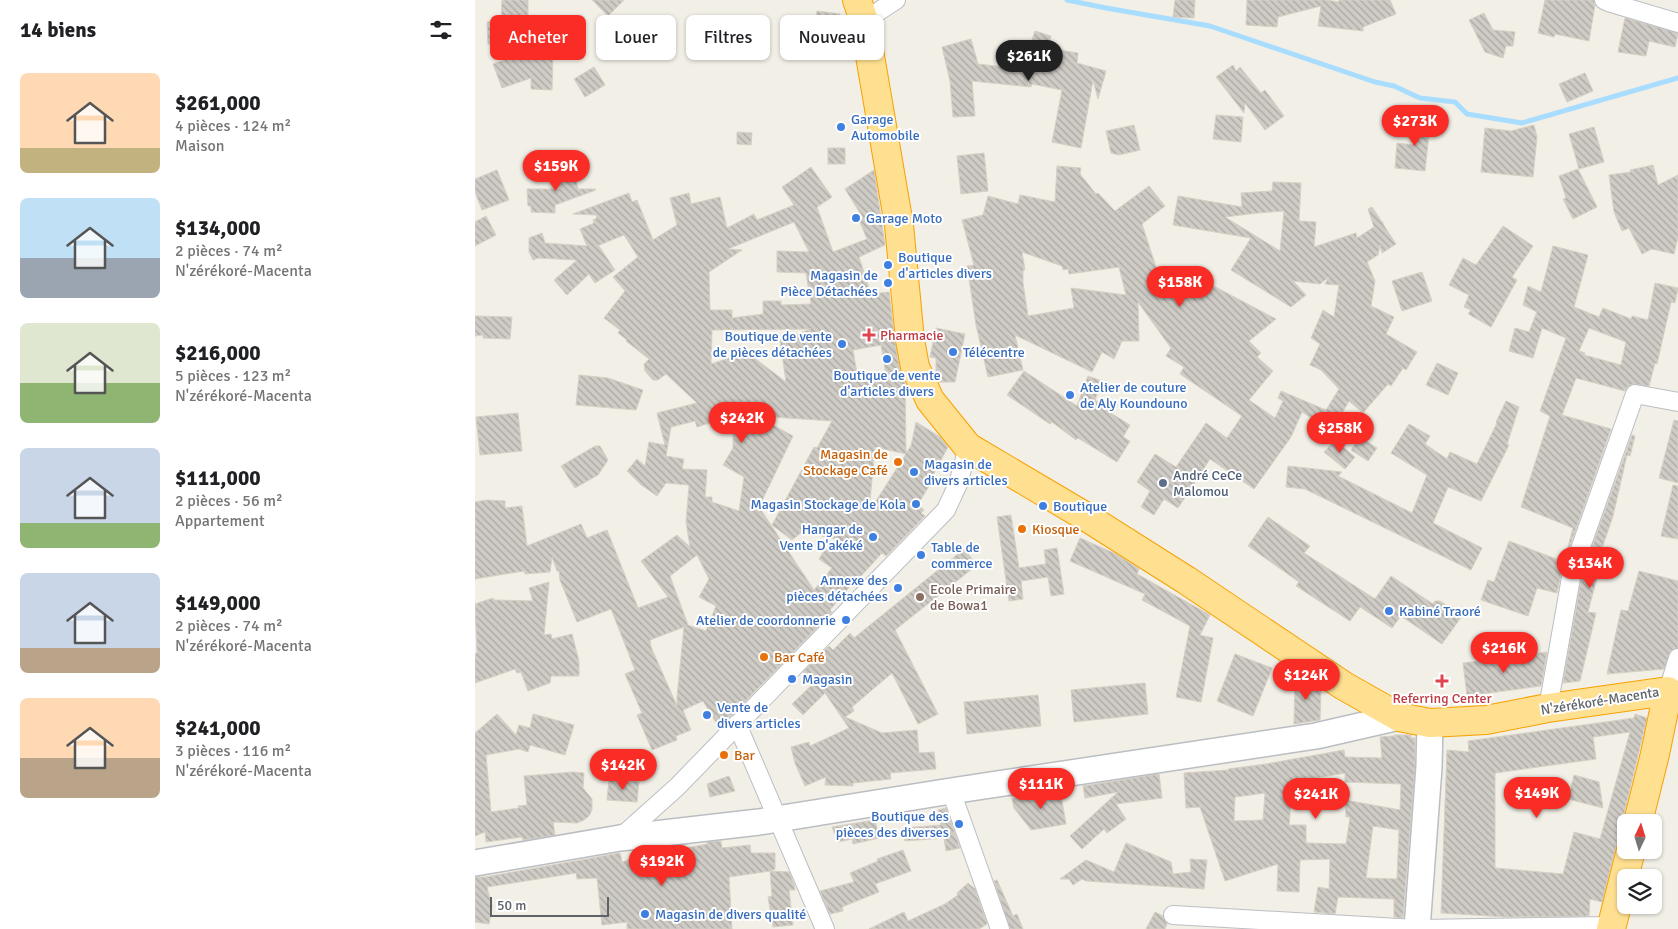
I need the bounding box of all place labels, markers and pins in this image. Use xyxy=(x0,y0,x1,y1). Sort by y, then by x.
pin: $261K xyxy=(994,39,1064,82)
pin: $273K xyxy=(1380,104,1450,147)
place label: Garage Automobile xyxy=(851,111,920,144)
marker: Garage Automobile xyxy=(835,121,847,133)
pin: $159K xyxy=(521,150,591,192)
place label: Garage Moto xyxy=(866,210,942,227)
marker: Garage Moto xyxy=(850,212,862,224)
place label: Boutique d'articles divers xyxy=(898,249,992,282)
marker: Boutique d'articles divers xyxy=(882,259,894,271)
pin: $158K xyxy=(1145,266,1215,308)
place label: Magasin de Pièce Détachées xyxy=(780,267,878,300)
marker: Magasin de Pièce Détachées xyxy=(882,277,894,289)
place label: Pharmacie xyxy=(880,327,944,344)
place label: Boutique de vente de pièces détachées xyxy=(713,328,832,361)
marker: Pharmacie xyxy=(862,328,876,342)
marker: Boutique de vente de pièces détachées xyxy=(836,338,848,350)
place label: Télécentre xyxy=(963,344,1025,361)
marker: Télécentre xyxy=(947,346,959,358)
marker: Boutique de vente d'articles divers xyxy=(881,353,893,365)
place label: Boutique de vente d'articles divers xyxy=(833,367,941,400)
place label: Atelier de couture de Aly Koundouno xyxy=(1080,379,1187,412)
marker: Atelier de couture de Aly Koundouno xyxy=(1064,389,1076,401)
pin: $242K xyxy=(707,402,777,444)
pin: $258K xyxy=(1305,412,1375,454)
place label: Magasin de Stockage Café xyxy=(803,446,888,479)
marker: Magasin de Stockage Café xyxy=(892,456,904,468)
place label: Magasin de divers articles xyxy=(924,456,1008,489)
marker: Magasin de divers articles xyxy=(908,466,920,478)
place label: André CeCe Malomou xyxy=(1173,467,1242,500)
marker: André CeCe Malomou xyxy=(1157,477,1169,489)
place label: Magasin Stockage de Kola xyxy=(750,496,906,513)
marker: Magasin Stockage de Kola xyxy=(910,498,922,510)
place label: Boutique xyxy=(1053,498,1107,515)
marker: Boutique xyxy=(1037,500,1049,512)
place label: Hangar de Vente D'akéké xyxy=(780,521,863,554)
place label: Kiosque xyxy=(1032,521,1080,538)
marker: Kiosque xyxy=(1016,523,1028,535)
marker: Hangar de Vente D'akéké xyxy=(867,531,879,543)
place label: Table de commerce xyxy=(931,539,993,572)
pin: $134K xyxy=(1555,546,1625,589)
marker: Table de commerce xyxy=(915,549,927,561)
place label: Annexe des pièces détachées xyxy=(786,572,888,605)
place label: Ecole Primaire de Bowa1 xyxy=(930,581,1017,614)
marker: Annexe des pièces détachées xyxy=(892,582,904,594)
marker: Ecole Primaire de Bowa1 xyxy=(914,591,926,603)
place label: Kabiné Traoré xyxy=(1399,603,1481,620)
marker: Kabiné Traoré xyxy=(1383,605,1395,617)
place label: Atelier de coordonnerie xyxy=(696,612,836,629)
marker: Atelier de coordonnerie xyxy=(840,614,852,626)
pin: $216K xyxy=(1469,632,1539,674)
place label: Bar Café xyxy=(774,649,825,666)
marker: Bar Café xyxy=(758,651,770,663)
pin: $124K xyxy=(1271,658,1341,701)
place label: Magasin xyxy=(802,671,852,688)
marker: Magasin xyxy=(786,673,798,685)
marker: Referring Center xyxy=(1435,674,1449,688)
place label: Referring Center xyxy=(1392,690,1492,707)
place label: Vente de divers articles xyxy=(717,699,801,732)
marker: Vente de divers articles xyxy=(701,709,713,721)
place label: Bar xyxy=(734,747,756,764)
pin: $142K xyxy=(588,748,658,791)
marker: Bar xyxy=(718,749,730,761)
pin: $111K xyxy=(1006,768,1076,810)
pin: $149K xyxy=(1502,776,1572,819)
pin: $241K xyxy=(1281,778,1351,820)
place label: Boutique des pièces des diverses xyxy=(836,808,949,841)
marker: Boutique des pièces des diverses xyxy=(953,818,965,830)
pin: $192K xyxy=(627,844,697,887)
place label: Magasin de divers qualité xyxy=(655,906,806,923)
marker: Magasin de divers qualité xyxy=(639,908,651,920)

